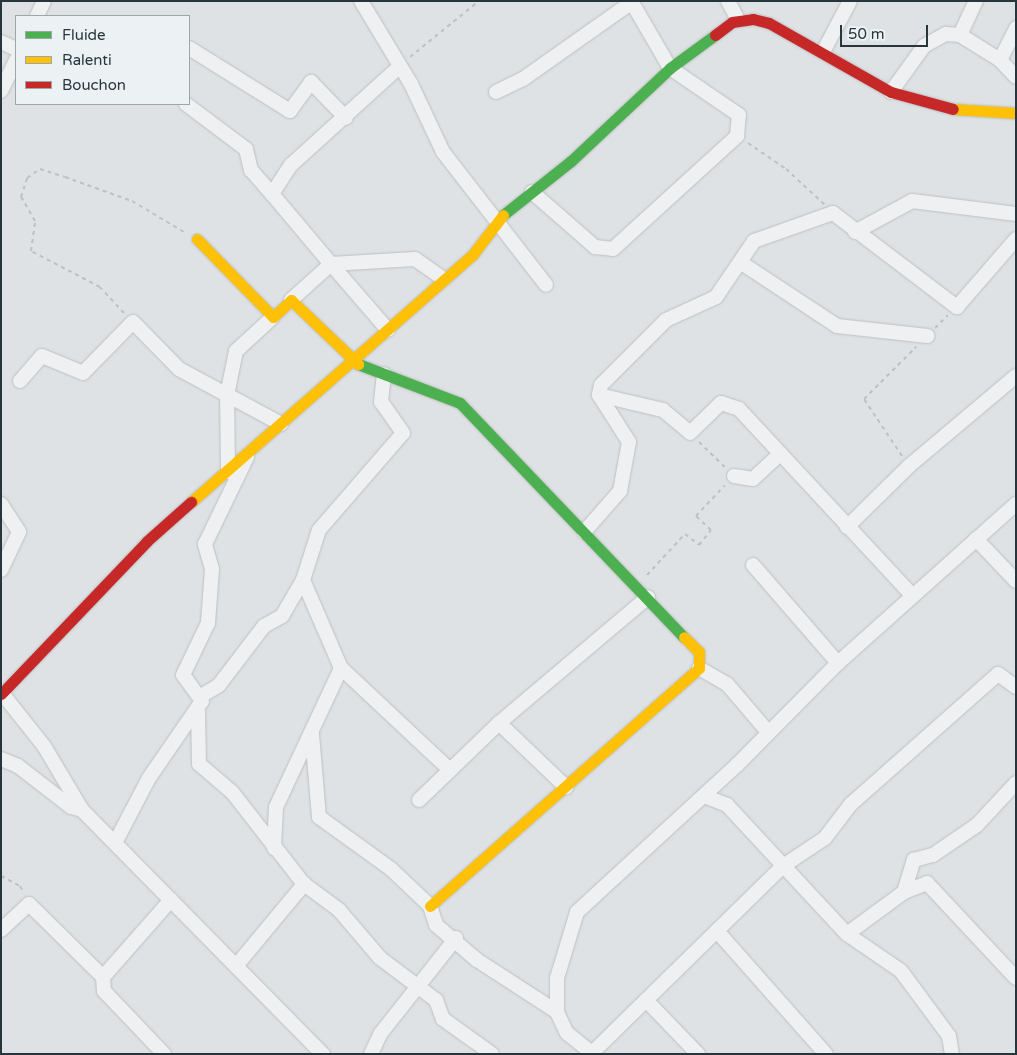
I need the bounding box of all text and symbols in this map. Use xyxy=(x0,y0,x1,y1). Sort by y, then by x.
legend xyxy=(15,15,190,105)
scale bar xyxy=(842,15,930,47)
text: 50 m xyxy=(848,25,885,43)
text: Fluide xyxy=(62,26,106,44)
text: Ralenti xyxy=(62,51,112,69)
text: Bouchon xyxy=(62,76,126,94)

